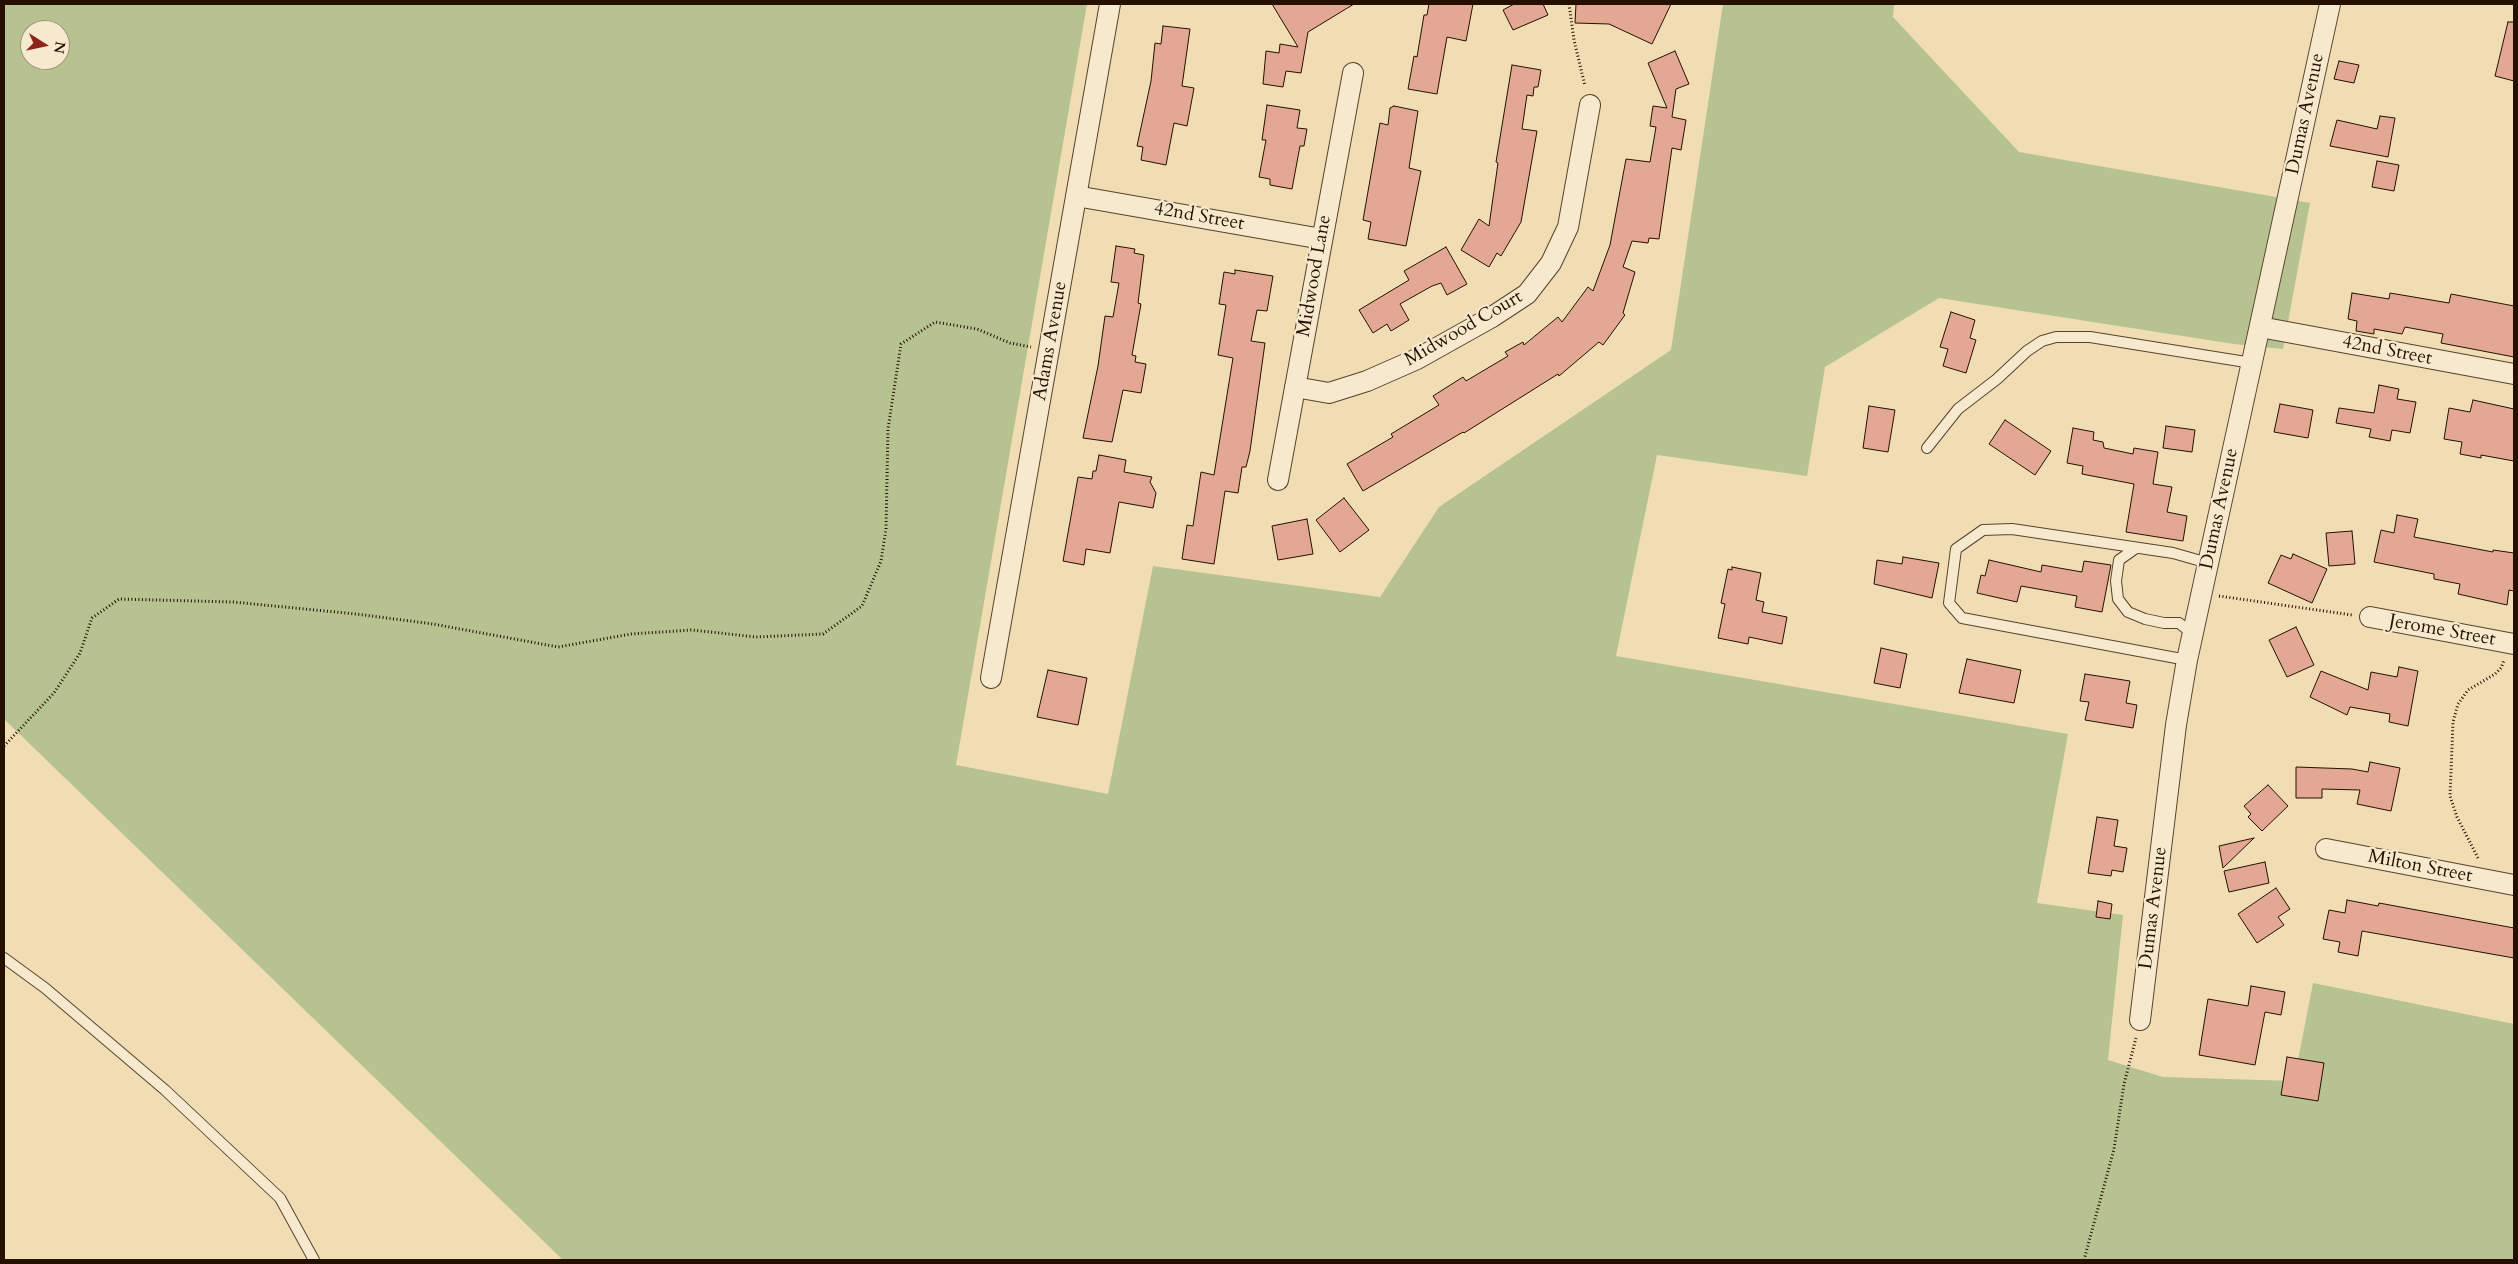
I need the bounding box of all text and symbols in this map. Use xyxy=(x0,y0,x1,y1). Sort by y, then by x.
north arrow xyxy=(20,20,70,70)
text: N xyxy=(49,40,70,55)
street label: Dumas Avenue xyxy=(2282,51,2330,177)
street label: 42nd Street xyxy=(1152,198,1246,236)
street label: Midwood Lane xyxy=(1293,213,1337,339)
street label: Adams Avenue xyxy=(1029,279,1073,403)
street label: Midwood Court xyxy=(1401,286,1527,372)
street label: 42nd Street xyxy=(2340,331,2434,371)
street label: Dumas Avenue xyxy=(2196,446,2244,572)
street label: Jerome Street xyxy=(2387,610,2497,652)
street label: Dumas Avenue xyxy=(2135,845,2173,971)
street label: Milton Street xyxy=(2366,846,2474,888)

